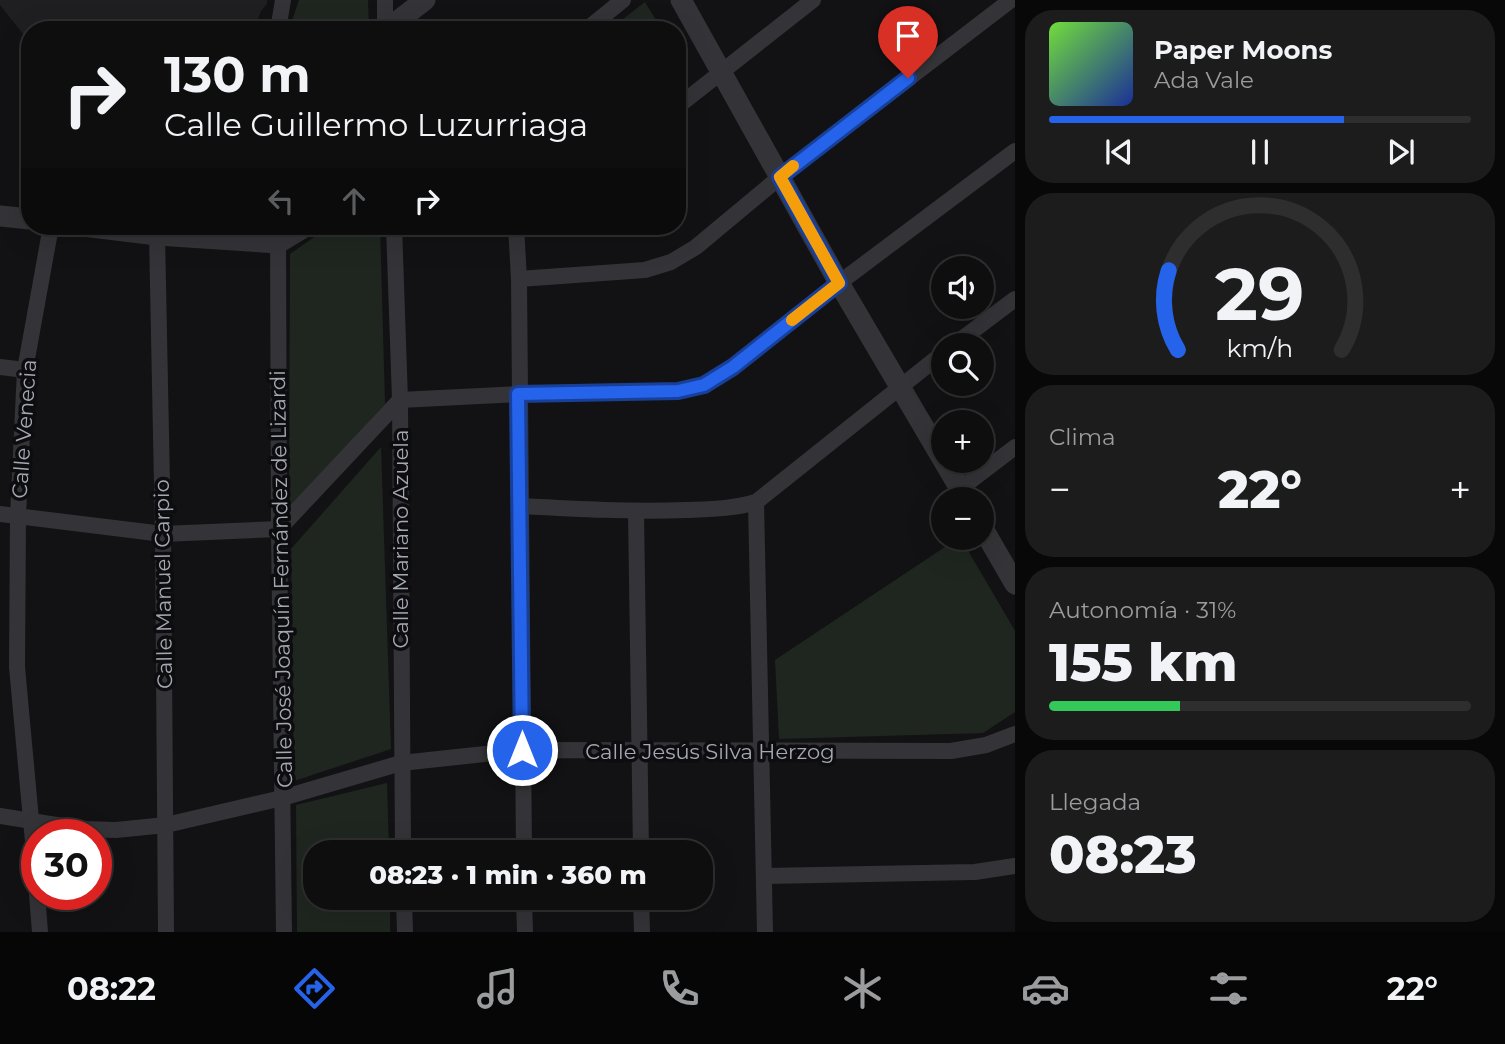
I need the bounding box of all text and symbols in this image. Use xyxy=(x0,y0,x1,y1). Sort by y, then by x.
pin xyxy=(878,6,938,78)
icon: arrive xyxy=(889,17,927,55)
text: Paper Moons xyxy=(1154,34,1332,66)
text: 130 m xyxy=(164,45,311,104)
icon: right xyxy=(49,49,140,140)
text: Ada Vale xyxy=(1154,66,1254,94)
text: Calle Guillermo Luzurriaga xyxy=(164,105,588,144)
icon: previous xyxy=(1100,133,1138,171)
icon: pause xyxy=(1241,133,1279,171)
icon: next xyxy=(1382,133,1420,171)
icon: left xyxy=(262,182,300,220)
icon: ahead xyxy=(335,182,373,220)
icon: right xyxy=(408,182,446,220)
text: 29 xyxy=(1215,250,1305,338)
map controls xyxy=(931,256,994,550)
button: sound xyxy=(931,256,994,319)
text: km/h xyxy=(1227,332,1293,362)
button: search xyxy=(931,333,994,396)
street label: Calle Venecia xyxy=(7,359,41,499)
street label: Calle José Joaquín Fernández de Lizardi xyxy=(265,370,297,788)
button: + xyxy=(931,410,994,473)
text: Clima xyxy=(1049,423,1116,451)
street label: Calle Mariano Azuela xyxy=(388,430,413,648)
text: 22° xyxy=(1218,458,1302,521)
text: − xyxy=(1049,466,1071,513)
text: + xyxy=(1449,466,1471,513)
street label: Calle Manuel Carpio xyxy=(149,479,177,689)
button: − xyxy=(931,487,994,550)
text: Autonomía · 31% xyxy=(1049,596,1236,624)
text: 155 km xyxy=(1049,631,1238,694)
position arrow xyxy=(485,713,559,787)
street label: Calle Jesús Silva Herzog xyxy=(585,739,835,764)
text: Llegada xyxy=(1049,788,1141,816)
speed limit sign: 30 xyxy=(21,819,112,910)
text: 08:23 xyxy=(1049,823,1197,886)
text: 08:23 · 1 min · 360 m xyxy=(369,859,647,891)
icon: directions xyxy=(290,964,339,1013)
icon: music xyxy=(473,964,522,1013)
icon: phone xyxy=(655,964,704,1013)
icon: climate xyxy=(838,964,887,1013)
icon: car xyxy=(1021,964,1070,1013)
icon: filters xyxy=(1204,964,1253,1013)
text: 08:22 xyxy=(67,969,156,1008)
text: 22° xyxy=(1387,969,1438,1008)

